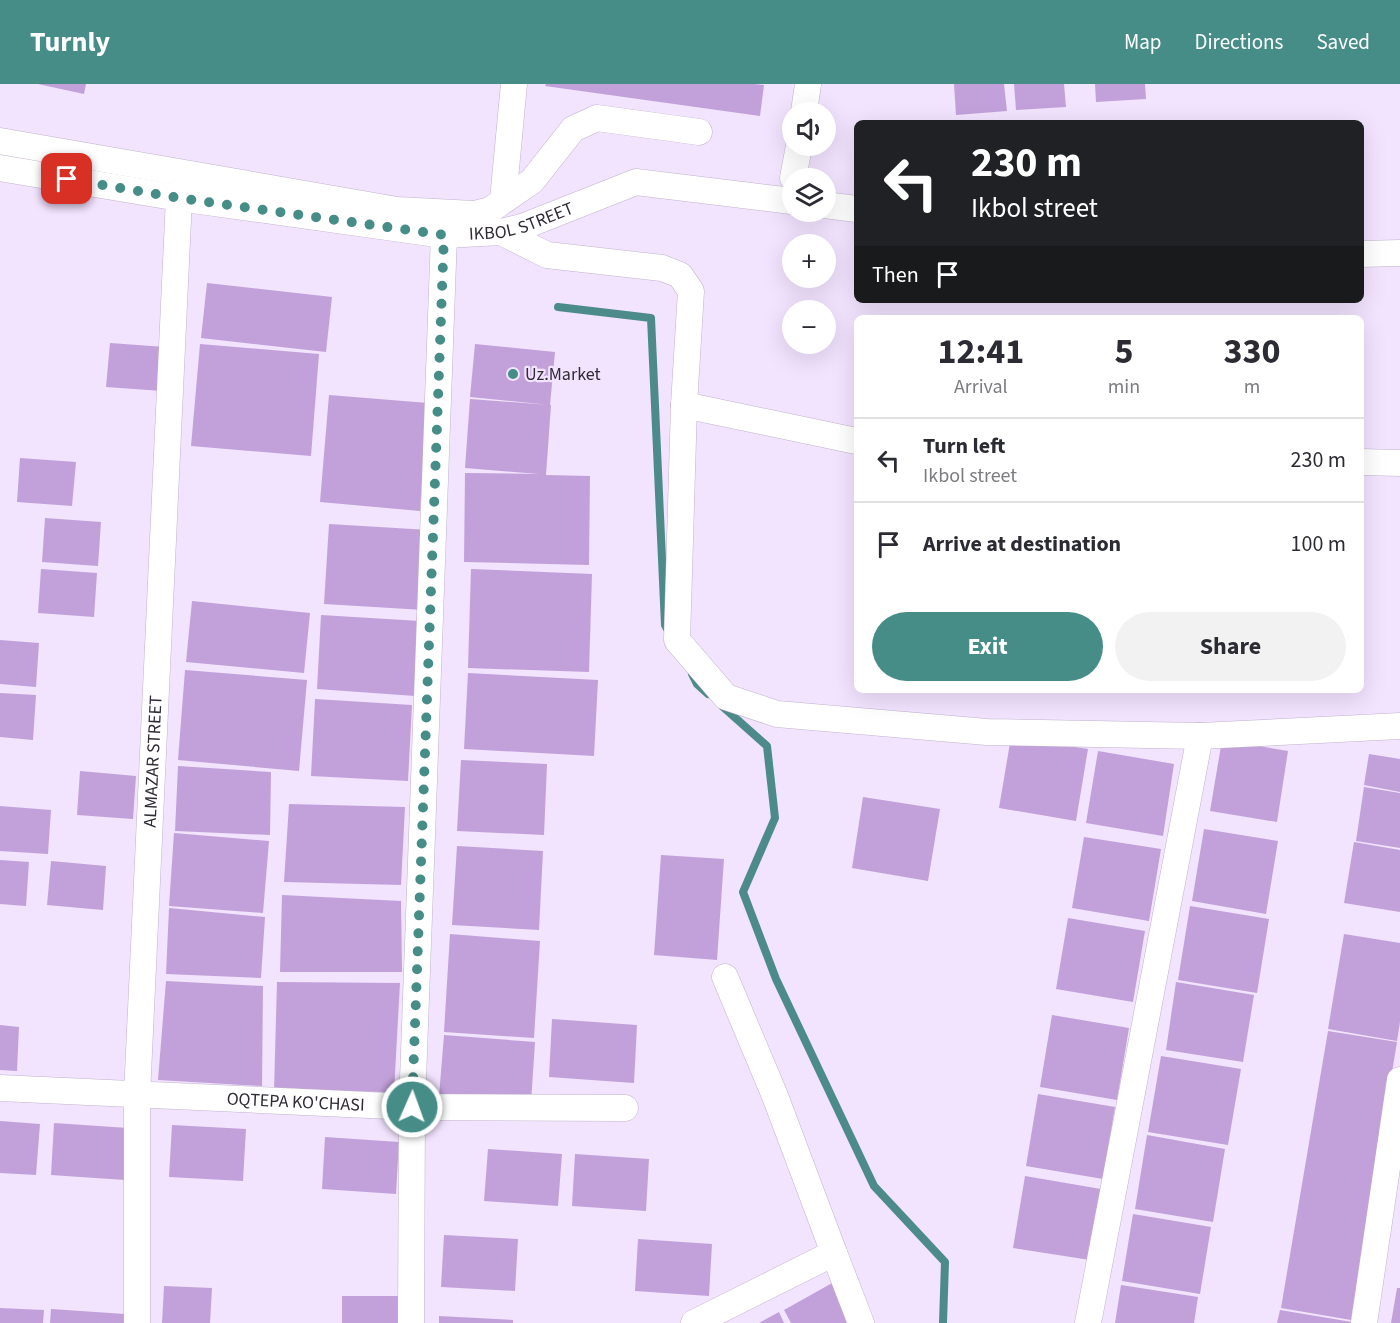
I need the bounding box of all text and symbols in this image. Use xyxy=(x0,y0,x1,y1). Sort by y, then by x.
text: Turnly xyxy=(30,22,110,62)
text: Map xyxy=(1124,27,1162,57)
text: Directions xyxy=(1195,27,1283,57)
text: Saved xyxy=(1316,27,1370,57)
map controls xyxy=(782,102,836,354)
button: sound xyxy=(782,102,836,156)
text: 230 m xyxy=(971,133,1082,193)
icon: left xyxy=(872,144,950,222)
pin xyxy=(41,153,92,204)
icon: arrive xyxy=(50,162,83,195)
button: layers xyxy=(782,168,836,222)
text: Ikbol street xyxy=(971,189,1098,228)
street label: IKBOL STREET xyxy=(468,195,577,246)
button: + xyxy=(782,234,836,288)
icon: arrive xyxy=(931,258,964,291)
text: Then xyxy=(872,259,919,291)
button: − xyxy=(782,300,836,354)
text: 12:41 xyxy=(937,326,1024,377)
text: 5 xyxy=(1114,326,1133,377)
text: 330 xyxy=(1224,326,1281,377)
place label: Uz.Market xyxy=(525,362,601,387)
marker: Uz.Market xyxy=(506,367,520,381)
text: Arrival xyxy=(954,373,1008,401)
text: min xyxy=(1108,373,1140,401)
text: m xyxy=(1244,373,1260,401)
text: Turn left xyxy=(923,430,1005,462)
icon: left xyxy=(872,444,905,477)
text: 230 m xyxy=(1291,444,1346,476)
text: Ikbol street xyxy=(923,462,1017,490)
icon: arrive xyxy=(872,528,905,561)
text: Arrive at destination xyxy=(923,528,1121,560)
text: 100 m xyxy=(1291,528,1346,560)
button: Exit xyxy=(872,612,1103,681)
button: Share xyxy=(1115,612,1346,681)
street label: ALMAZAR STREET xyxy=(137,694,168,828)
position arrow xyxy=(380,1075,444,1139)
street label: OQTEPA KO'CHASI xyxy=(226,1086,365,1117)

